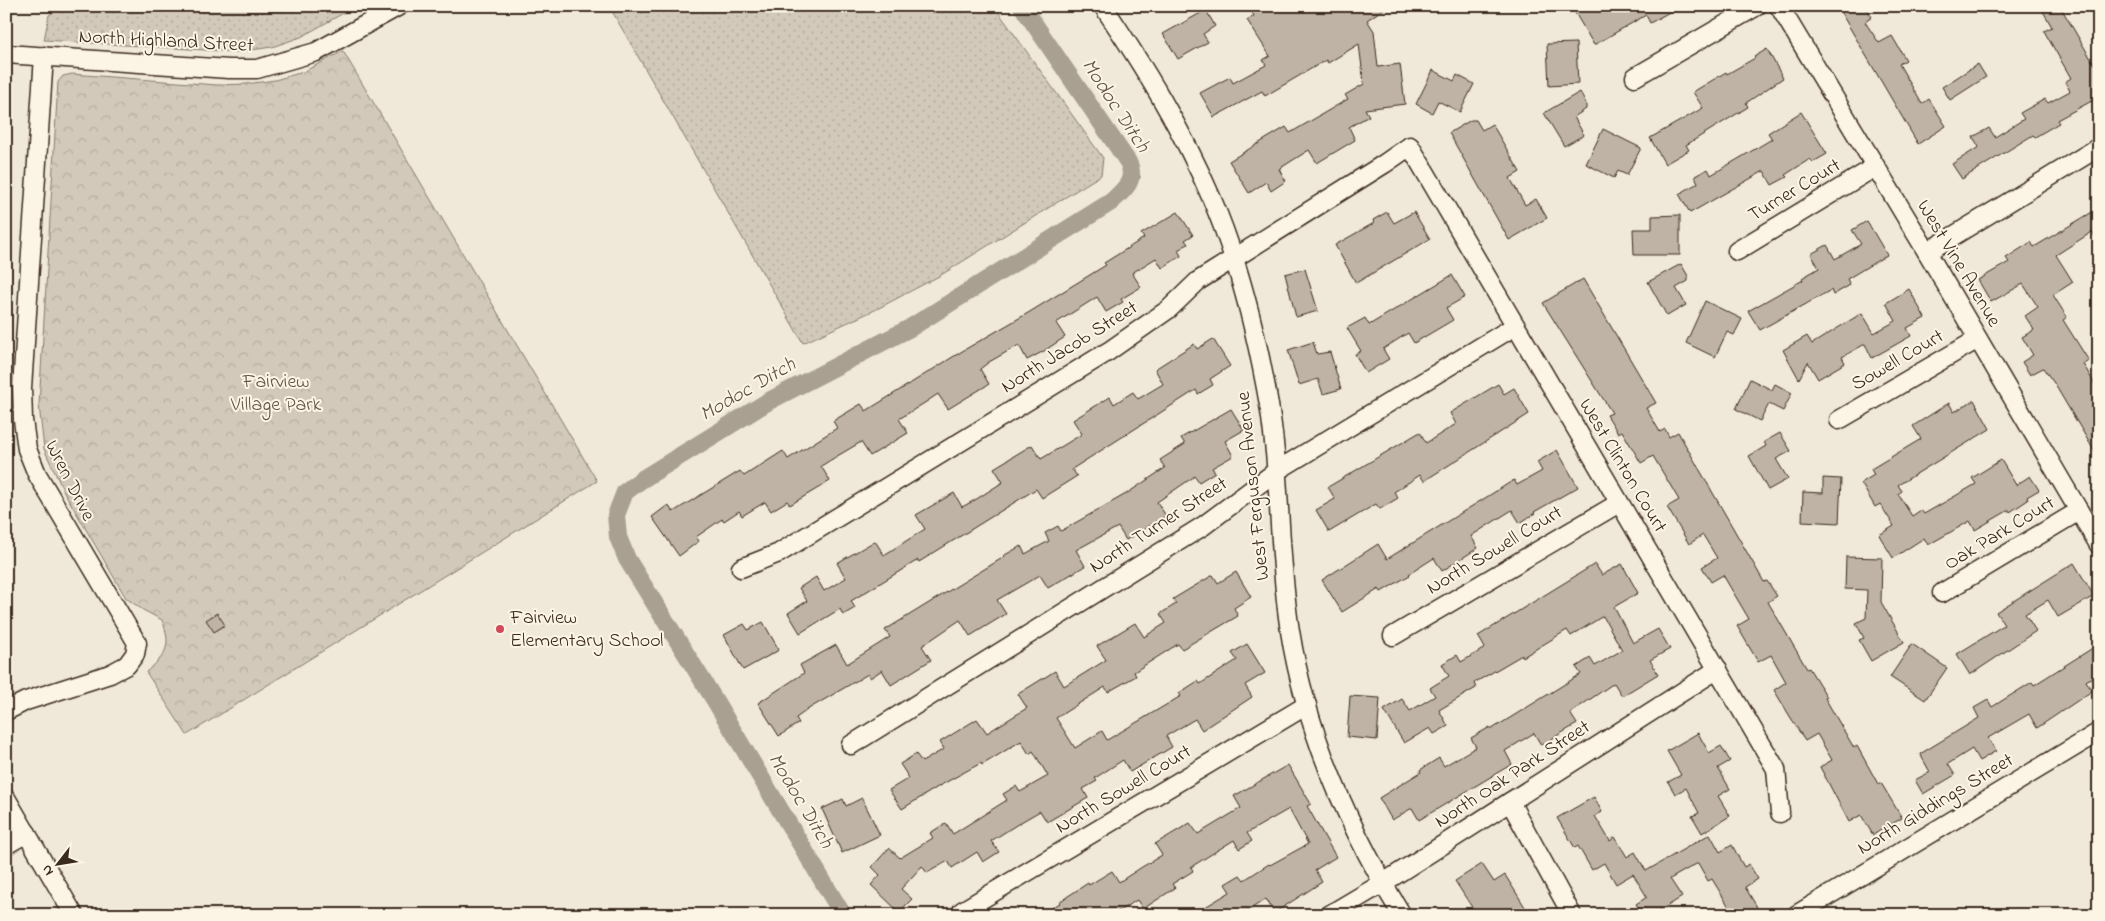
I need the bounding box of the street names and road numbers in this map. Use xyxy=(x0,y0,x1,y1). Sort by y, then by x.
street label: North Highland Street xyxy=(78,23,254,62)
street label: Turner Court xyxy=(1743,152,1847,230)
street label: West Vine Avenue xyxy=(1908,195,2008,333)
street label: North Jacob Street xyxy=(996,294,1144,402)
street label: Sowell Court xyxy=(1846,323,1950,399)
street label: West Ferguson Avenue xyxy=(1230,390,1279,582)
street label: West Clinton Court xyxy=(1570,393,1674,539)
street label: Wren Drive xyxy=(36,436,102,527)
street label: North Turner Street xyxy=(1084,470,1234,582)
street label: Oak Park Court xyxy=(1939,489,2061,578)
street label: North Sowell Court xyxy=(1422,499,1569,603)
street label: North Oak Park Street xyxy=(1429,714,1597,836)
street label: North Sowell Court xyxy=(1051,738,1198,842)
street label: North Giddings Street xyxy=(1852,747,2021,864)

